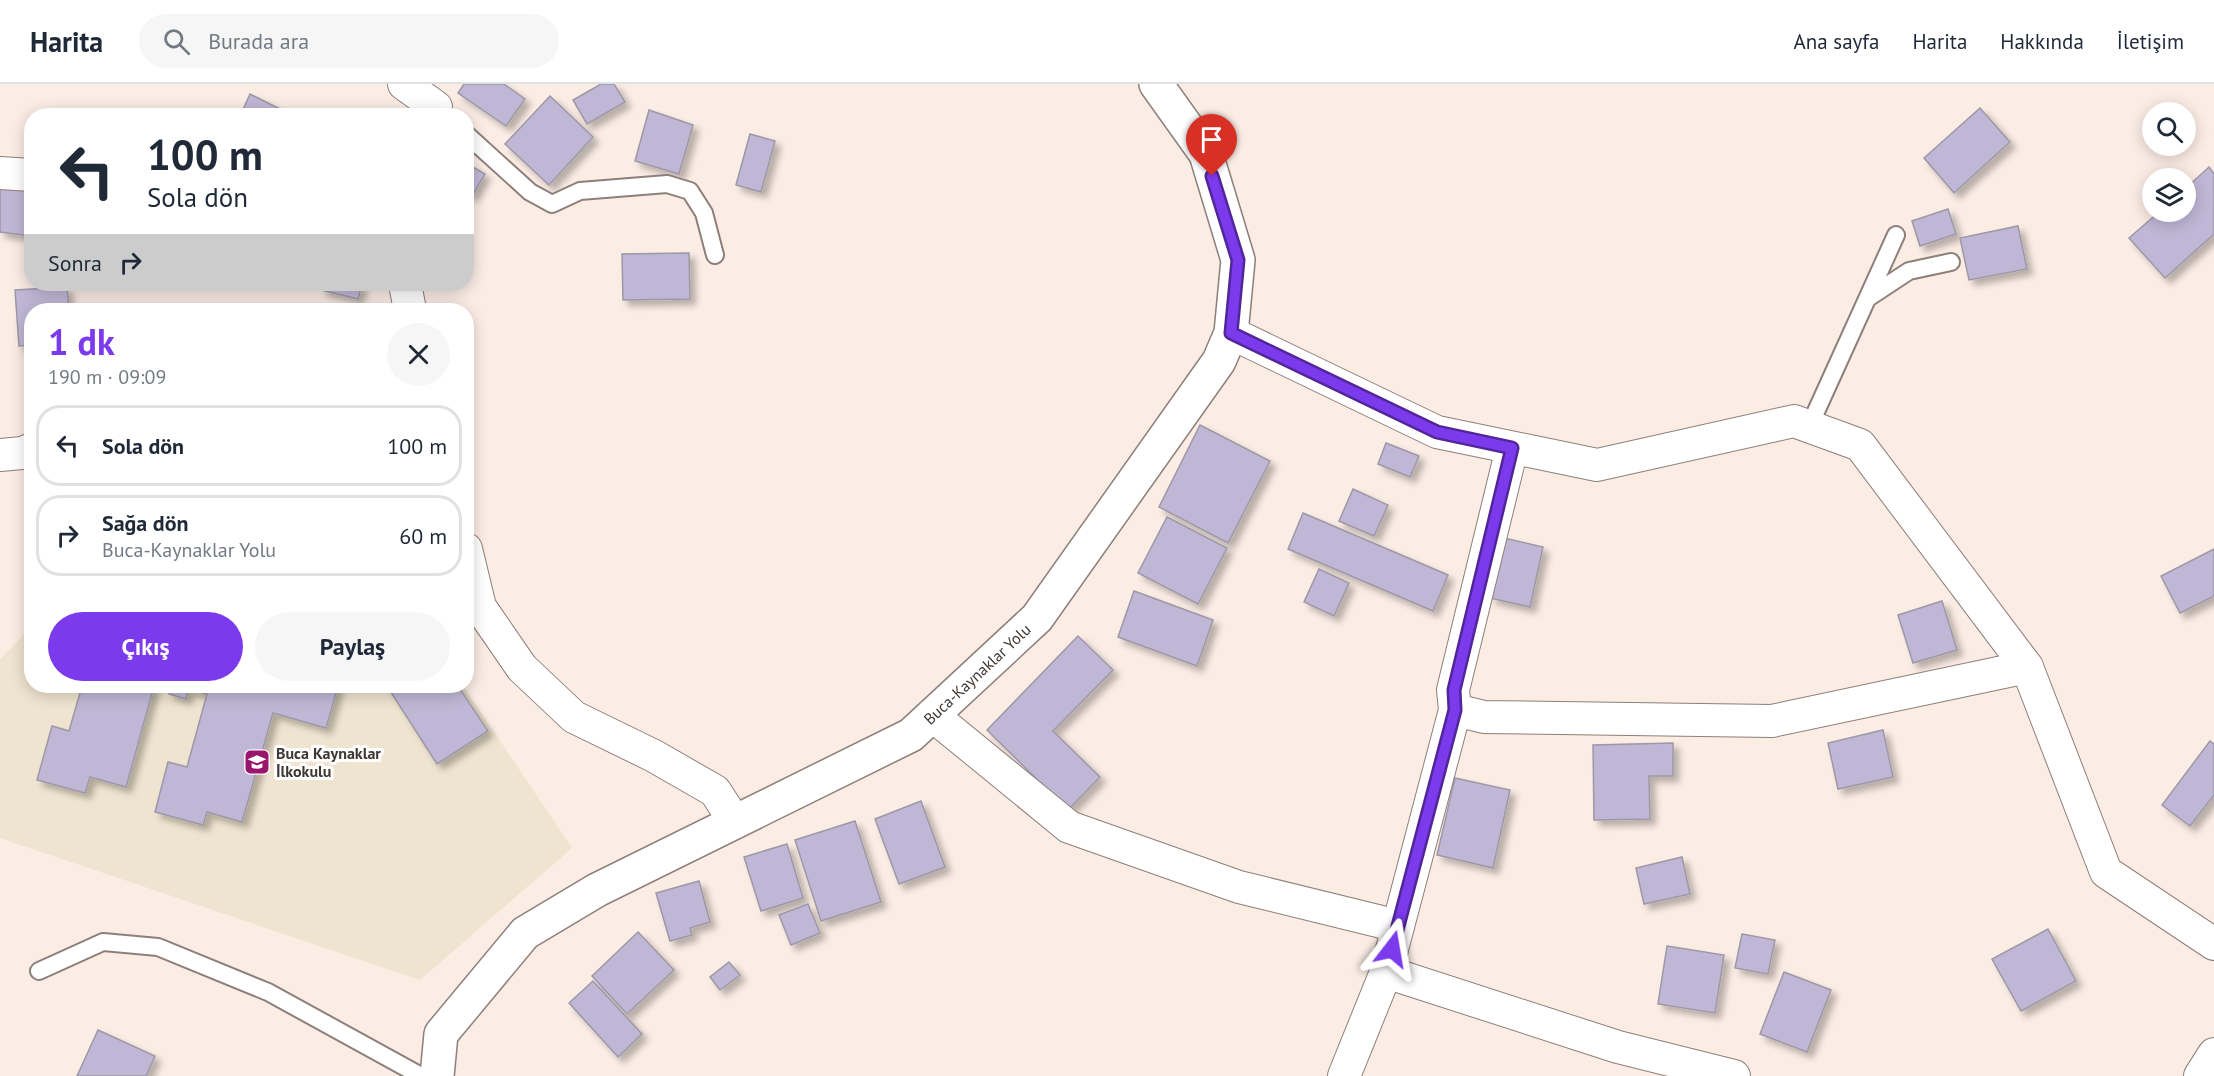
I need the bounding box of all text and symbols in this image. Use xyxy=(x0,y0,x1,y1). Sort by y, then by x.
search box xyxy=(139,14,559,68)
text: Harita xyxy=(30,23,103,60)
icon: search xyxy=(160,25,193,58)
text: Burada ara xyxy=(208,27,309,55)
text: Ana sayfa xyxy=(1794,28,1879,55)
text: Harita xyxy=(1912,28,1967,55)
text: Hakkında xyxy=(2000,28,2084,55)
text: İletişim xyxy=(2117,28,2184,55)
map controls xyxy=(2142,102,2196,222)
button: search xyxy=(2142,102,2196,156)
pin xyxy=(1186,114,1237,176)
icon: arrive xyxy=(1195,123,1228,156)
text: 100 m xyxy=(147,127,263,182)
icon: left xyxy=(48,132,126,210)
button: layers xyxy=(2142,168,2196,222)
text: Sola dön xyxy=(147,180,248,214)
icon: right xyxy=(114,246,147,279)
text: Sonra xyxy=(48,249,102,277)
text: 1 dk xyxy=(48,318,115,365)
button: close xyxy=(387,323,450,386)
text: 190 m · 09:09 xyxy=(48,364,166,390)
icon: left xyxy=(51,429,84,462)
text: Sola dön xyxy=(102,432,184,460)
text: 100 m xyxy=(387,432,447,460)
text: Sağa dön xyxy=(102,509,189,537)
icon: right xyxy=(51,519,84,552)
text: 60 m xyxy=(399,522,447,550)
text: Buca-Kaynaklar Yolu xyxy=(102,537,276,563)
button: Çıkış xyxy=(48,612,243,681)
button: Paylaş xyxy=(255,612,450,681)
street label: Buca-Kaynaklar Yolu xyxy=(919,619,1035,729)
place label: Buca Kaynaklar İlkokulu xyxy=(276,743,381,781)
school or university icon: Buca Kaynaklar İlkokulu xyxy=(242,747,272,777)
position arrow xyxy=(1360,917,1424,981)

